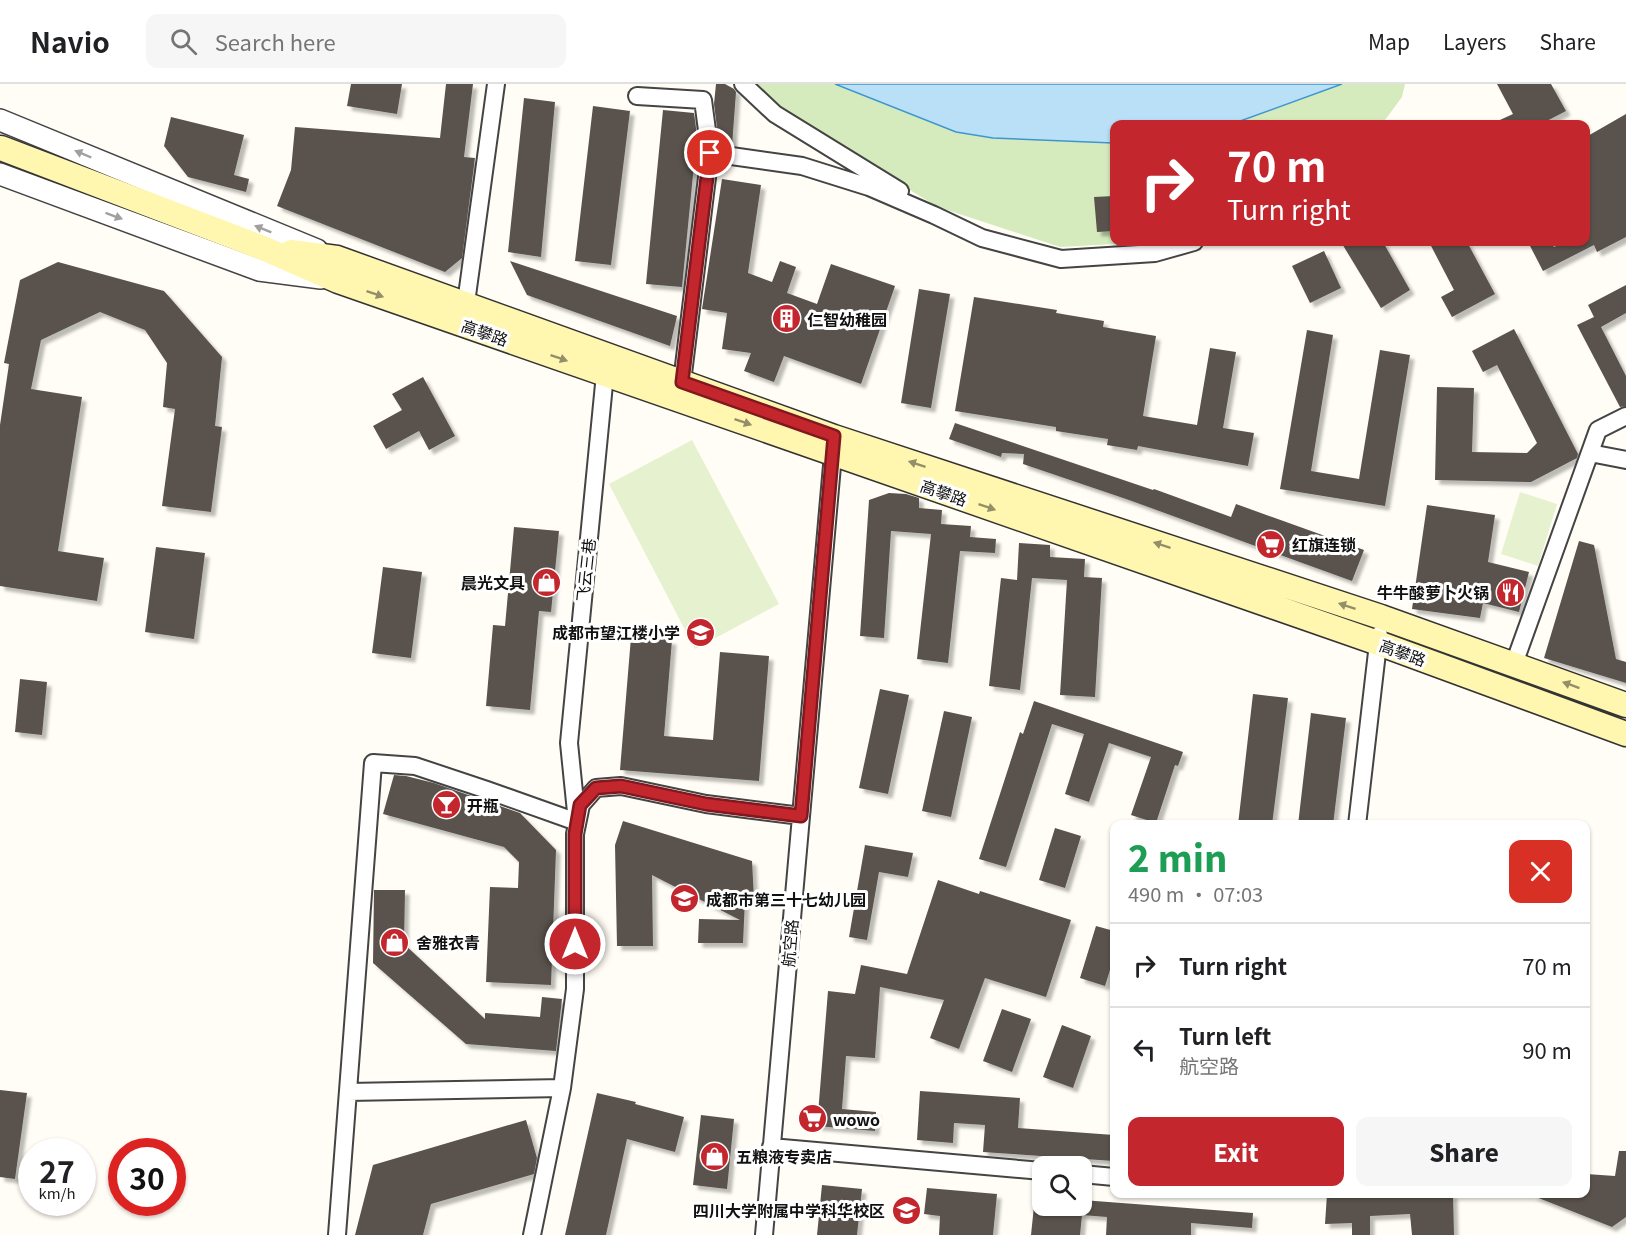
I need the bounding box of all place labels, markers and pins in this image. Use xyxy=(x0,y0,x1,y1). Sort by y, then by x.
pin xyxy=(684,127,735,178)
building icon: 仁智幼稚园 xyxy=(770,303,802,335)
place label: 仁智幼稚园 xyxy=(807,307,887,331)
supermarket icon: 红旗连锁 xyxy=(1255,528,1287,560)
place label: 红旗连锁 xyxy=(1292,532,1356,556)
shop icon: 晨光文具 xyxy=(530,566,562,598)
place label: 晨光文具 xyxy=(461,570,525,594)
restaurant icon: 牛牛酸萝卜火锅 xyxy=(1494,576,1526,608)
place label: 牛牛酸萝卜火锅 xyxy=(1377,580,1489,604)
school or university icon: 成都市望江楼小学 xyxy=(685,616,717,648)
place label: 成都市望江楼小学 xyxy=(552,620,680,644)
bar icon: 开瓶 xyxy=(430,789,462,821)
place label: 开瓶 xyxy=(467,793,499,817)
school or university icon: 成都市第三十七幼儿园 xyxy=(669,883,701,915)
place label: 成都市第三十七幼儿园 xyxy=(706,887,866,911)
shop icon: 舍雅衣青 xyxy=(379,926,411,958)
place label: 舍雅衣青 xyxy=(416,930,480,954)
supermarket icon: wowo xyxy=(796,1103,828,1135)
place label: wowo xyxy=(833,1107,880,1131)
shop icon: 五粮液专卖店 xyxy=(699,1140,731,1172)
place label: 五粮液专卖店 xyxy=(736,1144,832,1168)
school or university icon: 四川大学附属中学科华校区 xyxy=(890,1194,922,1226)
place label: 四川大学附属中学科华校区 xyxy=(693,1198,885,1222)

